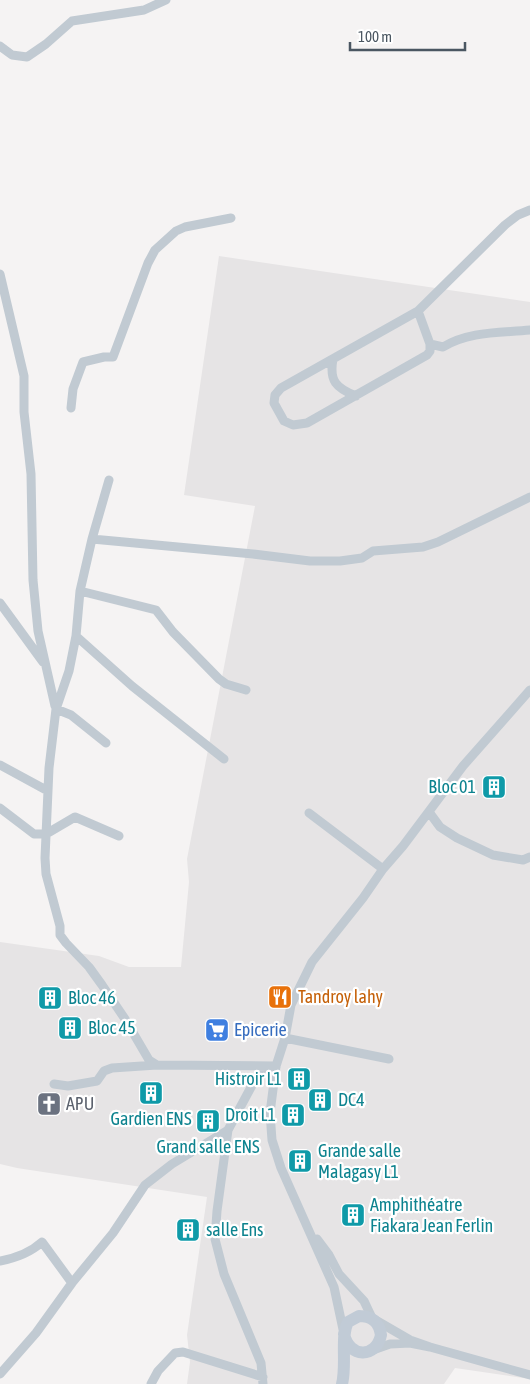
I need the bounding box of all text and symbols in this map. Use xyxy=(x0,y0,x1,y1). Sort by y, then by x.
scale bar xyxy=(350,20,465,52)
text: 100 m xyxy=(358,28,392,45)
building icon: Bloc 01 xyxy=(481,774,507,800)
place label: Bloc 01 xyxy=(428,776,476,797)
restaurant icon: Tandroy lahy xyxy=(267,984,293,1010)
building icon: Bloc 46 xyxy=(37,985,63,1011)
place label: Tandroy lahy xyxy=(298,986,383,1007)
place label: Bloc 46 xyxy=(68,987,116,1008)
building icon: Bloc 45 xyxy=(57,1015,83,1041)
place label: Bloc 45 xyxy=(88,1017,136,1038)
supermarket icon: Epicerie xyxy=(204,1017,230,1043)
place label: Epicerie xyxy=(234,1019,287,1040)
building icon: Histroir L1 xyxy=(286,1066,312,1092)
place label: Histroir L1 xyxy=(215,1068,282,1089)
building icon: Gardien ENS xyxy=(138,1080,164,1106)
building icon: DC4 xyxy=(307,1087,333,1113)
place label: DC4 xyxy=(338,1089,365,1110)
church icon: APU xyxy=(36,1091,62,1117)
place label: APU xyxy=(66,1093,94,1114)
building icon: Droit L1 xyxy=(280,1102,306,1128)
place label: Droit L1 xyxy=(225,1104,276,1125)
place label: Gardien ENS xyxy=(110,1108,192,1129)
building icon: Grand salle ENS xyxy=(195,1108,221,1134)
place label: Grand salle ENS xyxy=(156,1136,260,1157)
place label: Grande salle Malagasy L1 xyxy=(318,1140,401,1182)
building icon: Grande salle Malagasy L1 xyxy=(287,1148,313,1174)
place label: Amphithéatre Fiakara Jean Ferlin xyxy=(370,1194,493,1236)
building icon: Amphithéatre Fiakara Jean Ferlin xyxy=(340,1202,366,1228)
building icon: salle Ens xyxy=(175,1217,201,1243)
place label: salle Ens xyxy=(206,1219,263,1240)

